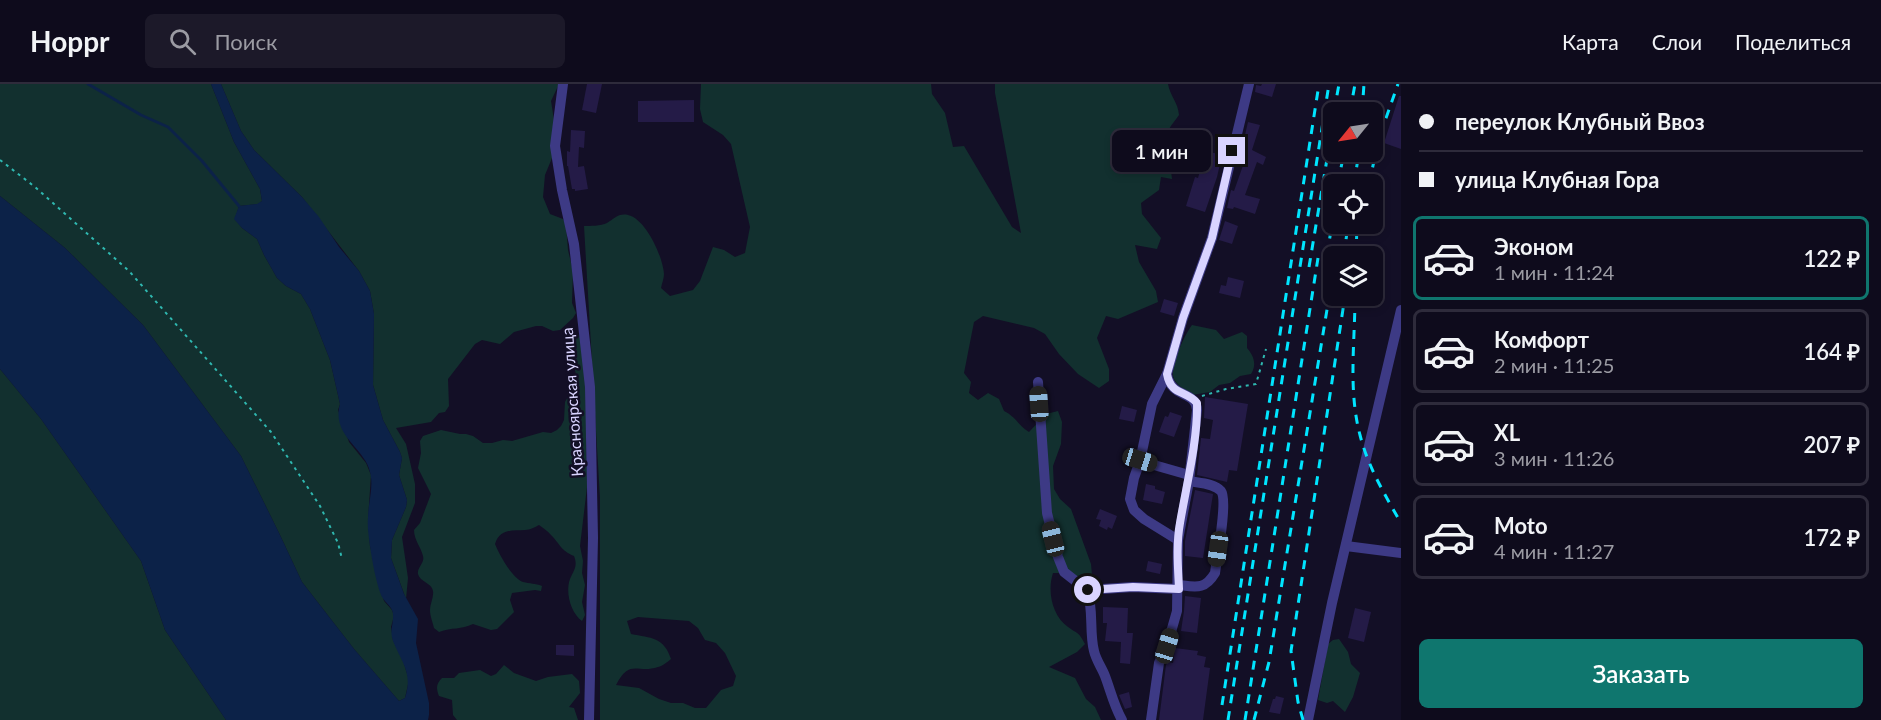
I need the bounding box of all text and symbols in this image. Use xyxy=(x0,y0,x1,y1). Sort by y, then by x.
search box xyxy=(145,14,565,68)
text: Hoppr xyxy=(30,24,109,58)
icon: search xyxy=(166,25,199,58)
text: Поиск xyxy=(214,28,277,55)
text: Карта xyxy=(1562,29,1619,54)
text: Слои xyxy=(1652,29,1702,54)
text: Поделиться xyxy=(1735,29,1851,54)
north arrow xyxy=(1323,102,1383,162)
map controls xyxy=(1323,102,1383,306)
text: переулок Клубный Ввоз xyxy=(1455,108,1705,135)
callout: 1 мин xyxy=(1112,130,1211,172)
route end xyxy=(1218,137,1245,164)
text: 1 мин xyxy=(1135,139,1188,163)
text: улица Клубная Гора xyxy=(1455,166,1659,193)
button: locate xyxy=(1323,174,1383,234)
icon: car xyxy=(1422,231,1476,285)
text: Эконом xyxy=(1494,233,1574,260)
text: 122 ₽ xyxy=(1803,245,1860,272)
button: layers xyxy=(1323,246,1383,306)
text: 1 мин · 11:24 xyxy=(1494,260,1614,284)
icon: car xyxy=(1422,324,1476,378)
text: Комфорт xyxy=(1494,326,1589,353)
street label: Красноярская улица xyxy=(557,327,586,477)
text: 164 ₽ xyxy=(1803,338,1860,365)
text: 2 мин · 11:25 xyxy=(1494,353,1614,377)
car xyxy=(1029,385,1049,423)
icon: car xyxy=(1422,417,1476,471)
text: XL xyxy=(1494,419,1520,446)
text: 207 ₽ xyxy=(1803,431,1860,458)
car xyxy=(1120,446,1160,474)
text: 3 мин · 11:26 xyxy=(1494,446,1614,470)
icon: car xyxy=(1422,510,1476,564)
text: Moto xyxy=(1494,512,1548,539)
car xyxy=(1040,519,1066,559)
text: 172 ₽ xyxy=(1803,524,1860,551)
car xyxy=(1207,530,1229,568)
text: 4 мин · 11:27 xyxy=(1494,539,1614,563)
route start xyxy=(1074,576,1101,603)
car xyxy=(1153,626,1181,666)
button: Заказать xyxy=(1419,639,1863,708)

